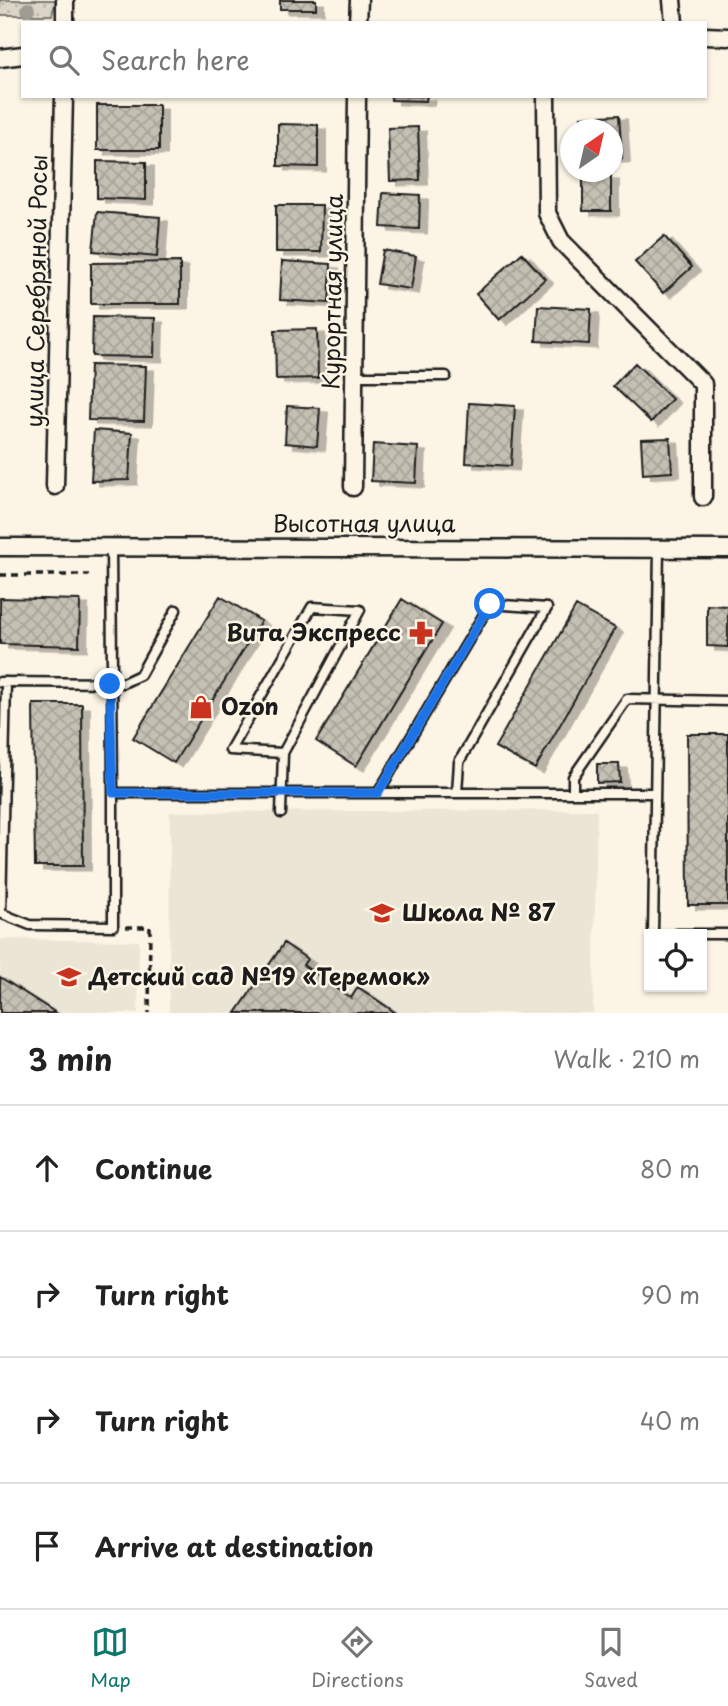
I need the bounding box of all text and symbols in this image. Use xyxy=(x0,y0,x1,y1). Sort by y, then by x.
search box xyxy=(21,21,707,98)
text: Search here xyxy=(101,40,250,79)
icon: search xyxy=(45,41,83,79)
north arrow xyxy=(560,119,623,182)
street label: улица Серебряной Росы xyxy=(16,154,55,428)
street label: Курортная улица xyxy=(312,193,351,390)
street label: Высотная улица xyxy=(273,505,456,540)
route start xyxy=(474,588,505,619)
place label: Вита Экспресс xyxy=(226,614,401,649)
pharmacy icon: Вита Экспресс xyxy=(407,619,435,647)
route end xyxy=(94,668,125,699)
place label: Ozon xyxy=(221,688,279,723)
shop icon: Ozon xyxy=(187,693,215,721)
place label: Школа № 87 xyxy=(402,894,556,929)
school or university icon: Школа № 87 xyxy=(368,899,396,927)
map controls xyxy=(644,929,707,992)
button: locate xyxy=(644,929,707,992)
place label: Детский сад №19 «Теремок» xyxy=(88,958,430,993)
school or university icon: Детский сад №19 «Теремок» xyxy=(55,963,83,991)
text: 3 min xyxy=(28,1036,113,1081)
text: Walk · 210 m xyxy=(553,1041,700,1076)
icon: ahead xyxy=(28,1149,66,1187)
text: Continue xyxy=(95,1149,212,1188)
text: 80 m xyxy=(640,1151,700,1186)
icon: right xyxy=(28,1275,66,1313)
text: Turn right xyxy=(95,1275,229,1314)
text: 90 m xyxy=(641,1277,700,1312)
icon: right xyxy=(28,1401,66,1439)
text: Turn right xyxy=(95,1401,229,1440)
text: 40 m xyxy=(640,1403,700,1438)
icon: arrive xyxy=(28,1527,66,1565)
text: Arrive at destination xyxy=(95,1527,374,1566)
tab: Map xyxy=(90,1623,131,1693)
tab: Directions xyxy=(311,1623,404,1693)
tab: Saved xyxy=(584,1623,638,1693)

